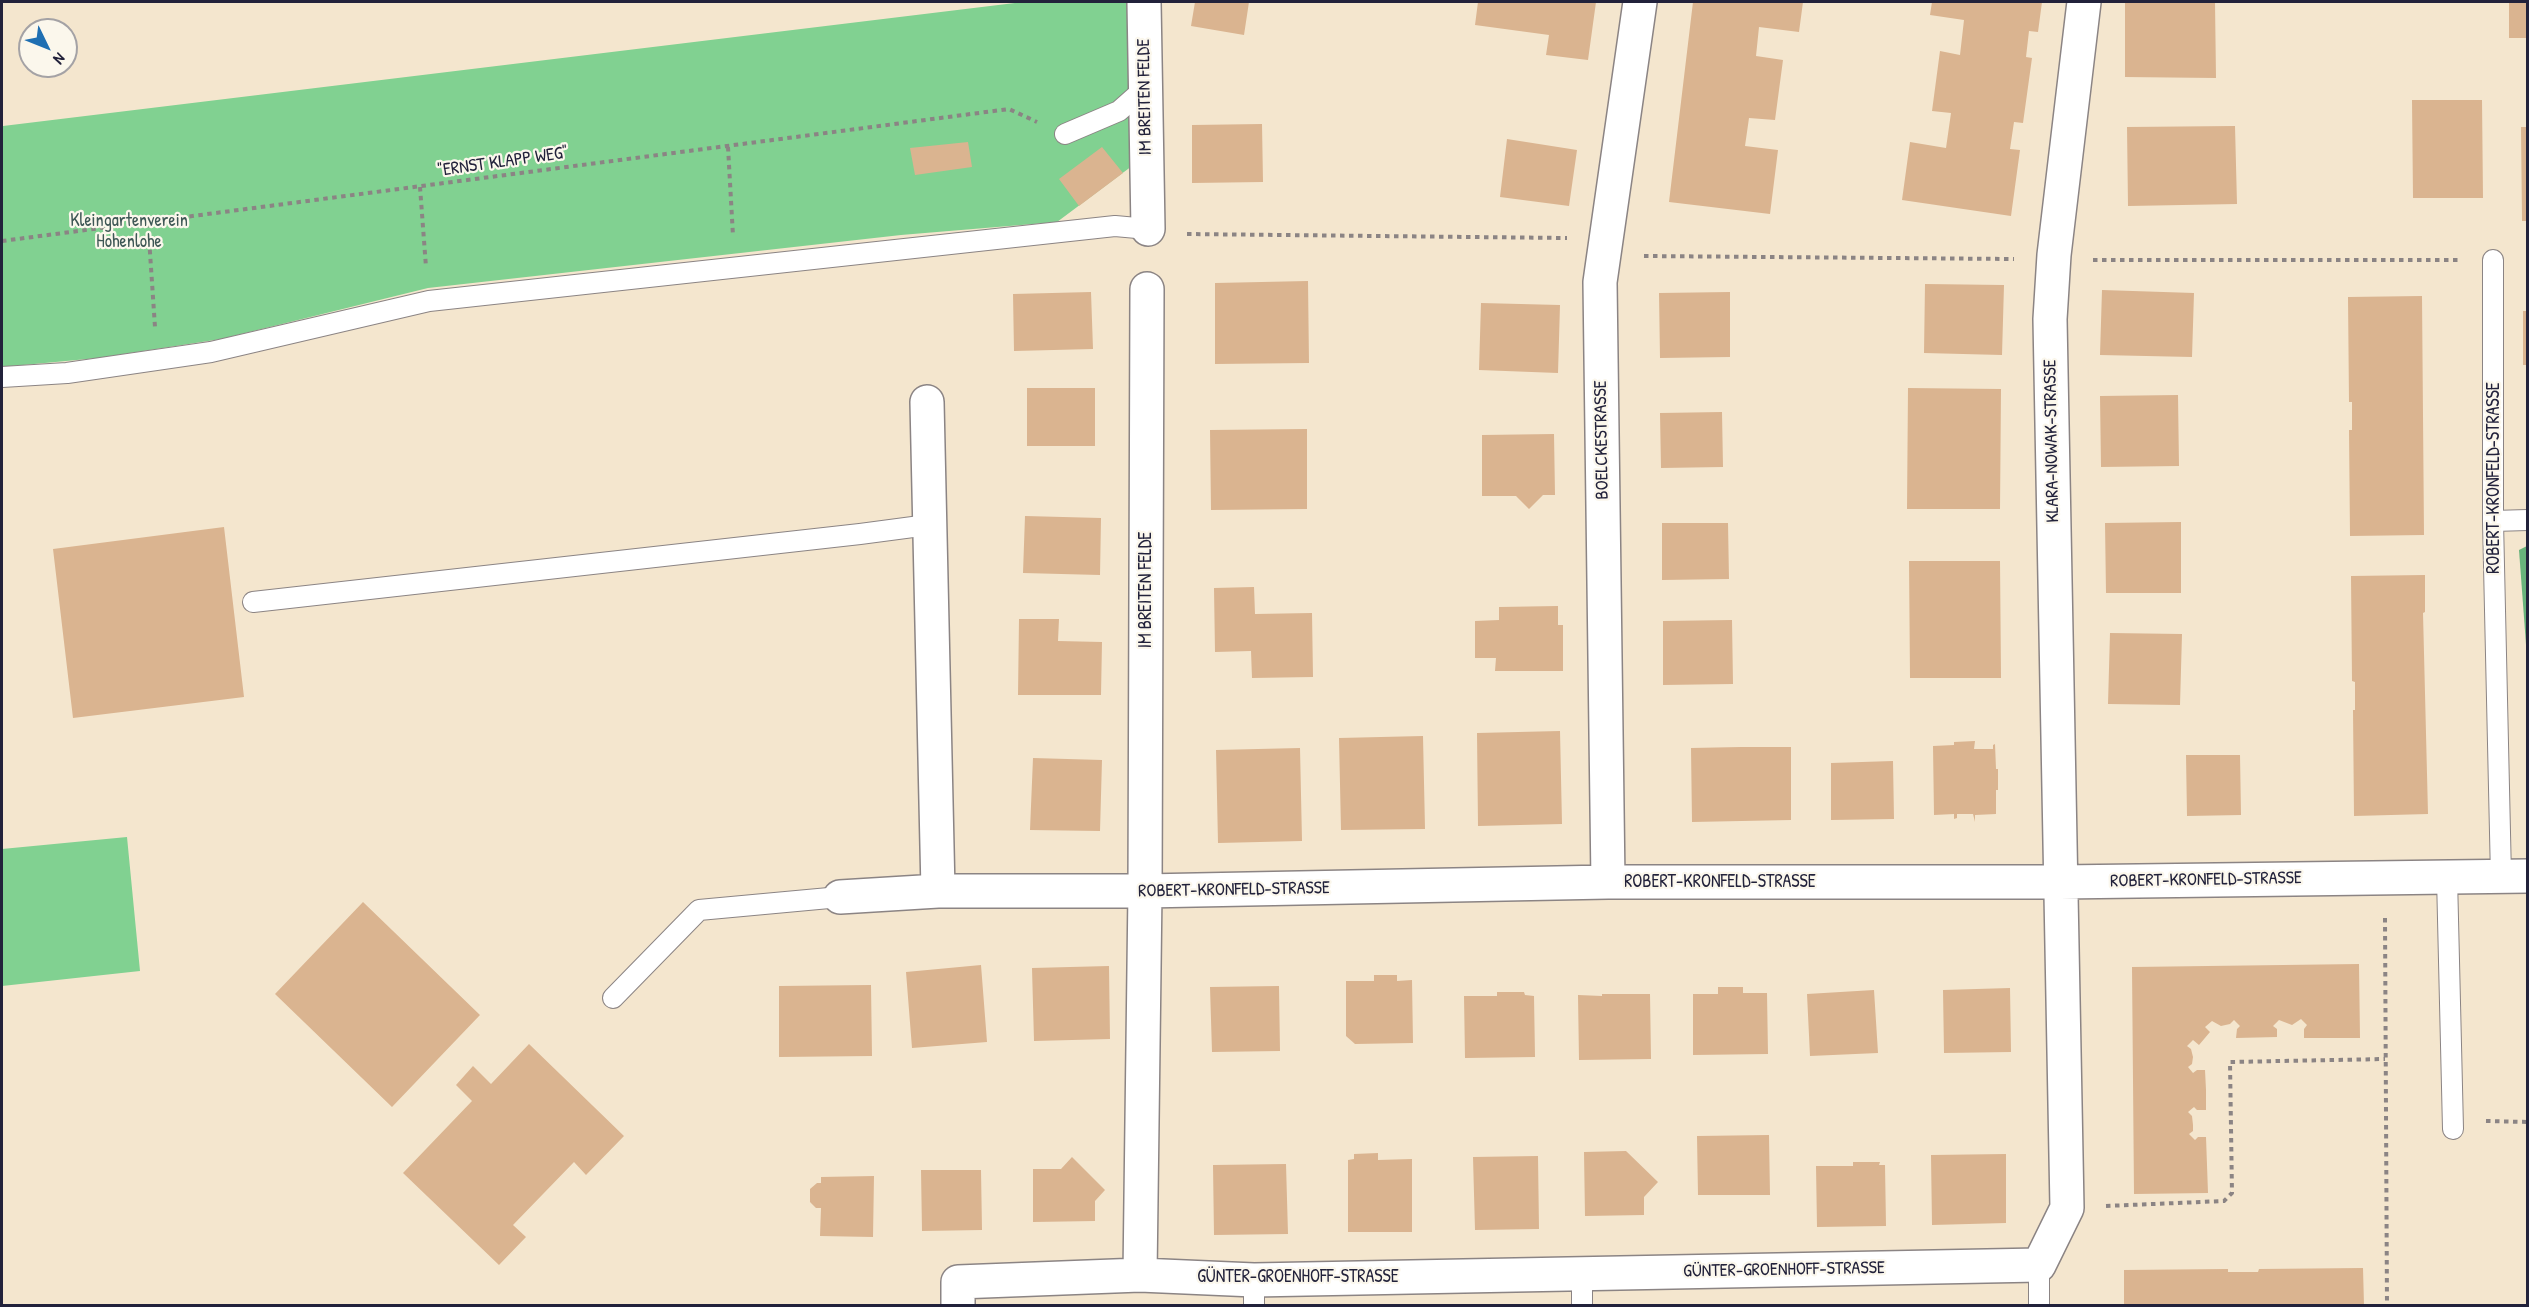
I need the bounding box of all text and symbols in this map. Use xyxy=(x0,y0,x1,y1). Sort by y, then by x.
north arrow xyxy=(18,18,78,78)
street label: IM BREITEN FELDE xyxy=(1133,39,1157,155)
text: N xyxy=(49,48,71,70)
street label: "ERNST KLAPP WEG" xyxy=(436,142,570,182)
park label: Kleingartenverein Hohenlohe xyxy=(70,210,188,252)
street label: KLARA-NOWAK-STRASSE xyxy=(2040,359,2064,523)
street label: BOELCKESTRASSE xyxy=(1590,380,1614,500)
street label: ROBERT-KRONFELD-STRASSE xyxy=(2483,382,2505,574)
street label: IM BREITEN FELDE xyxy=(1135,532,1157,648)
street label: ROBERT-KRONFELD-STRASSE xyxy=(2110,868,2302,892)
street label: ROBERT-KRONFELD-STRASSE xyxy=(1624,871,1816,893)
street label: ROBERT-KRONFELD-STRASSE xyxy=(1138,878,1330,902)
street label: GÜNTER-GROENHOFF-STRASSE xyxy=(1683,1257,1885,1283)
street label: GÜNTER-GROENHOFF-STRASSE xyxy=(1197,1266,1399,1288)

